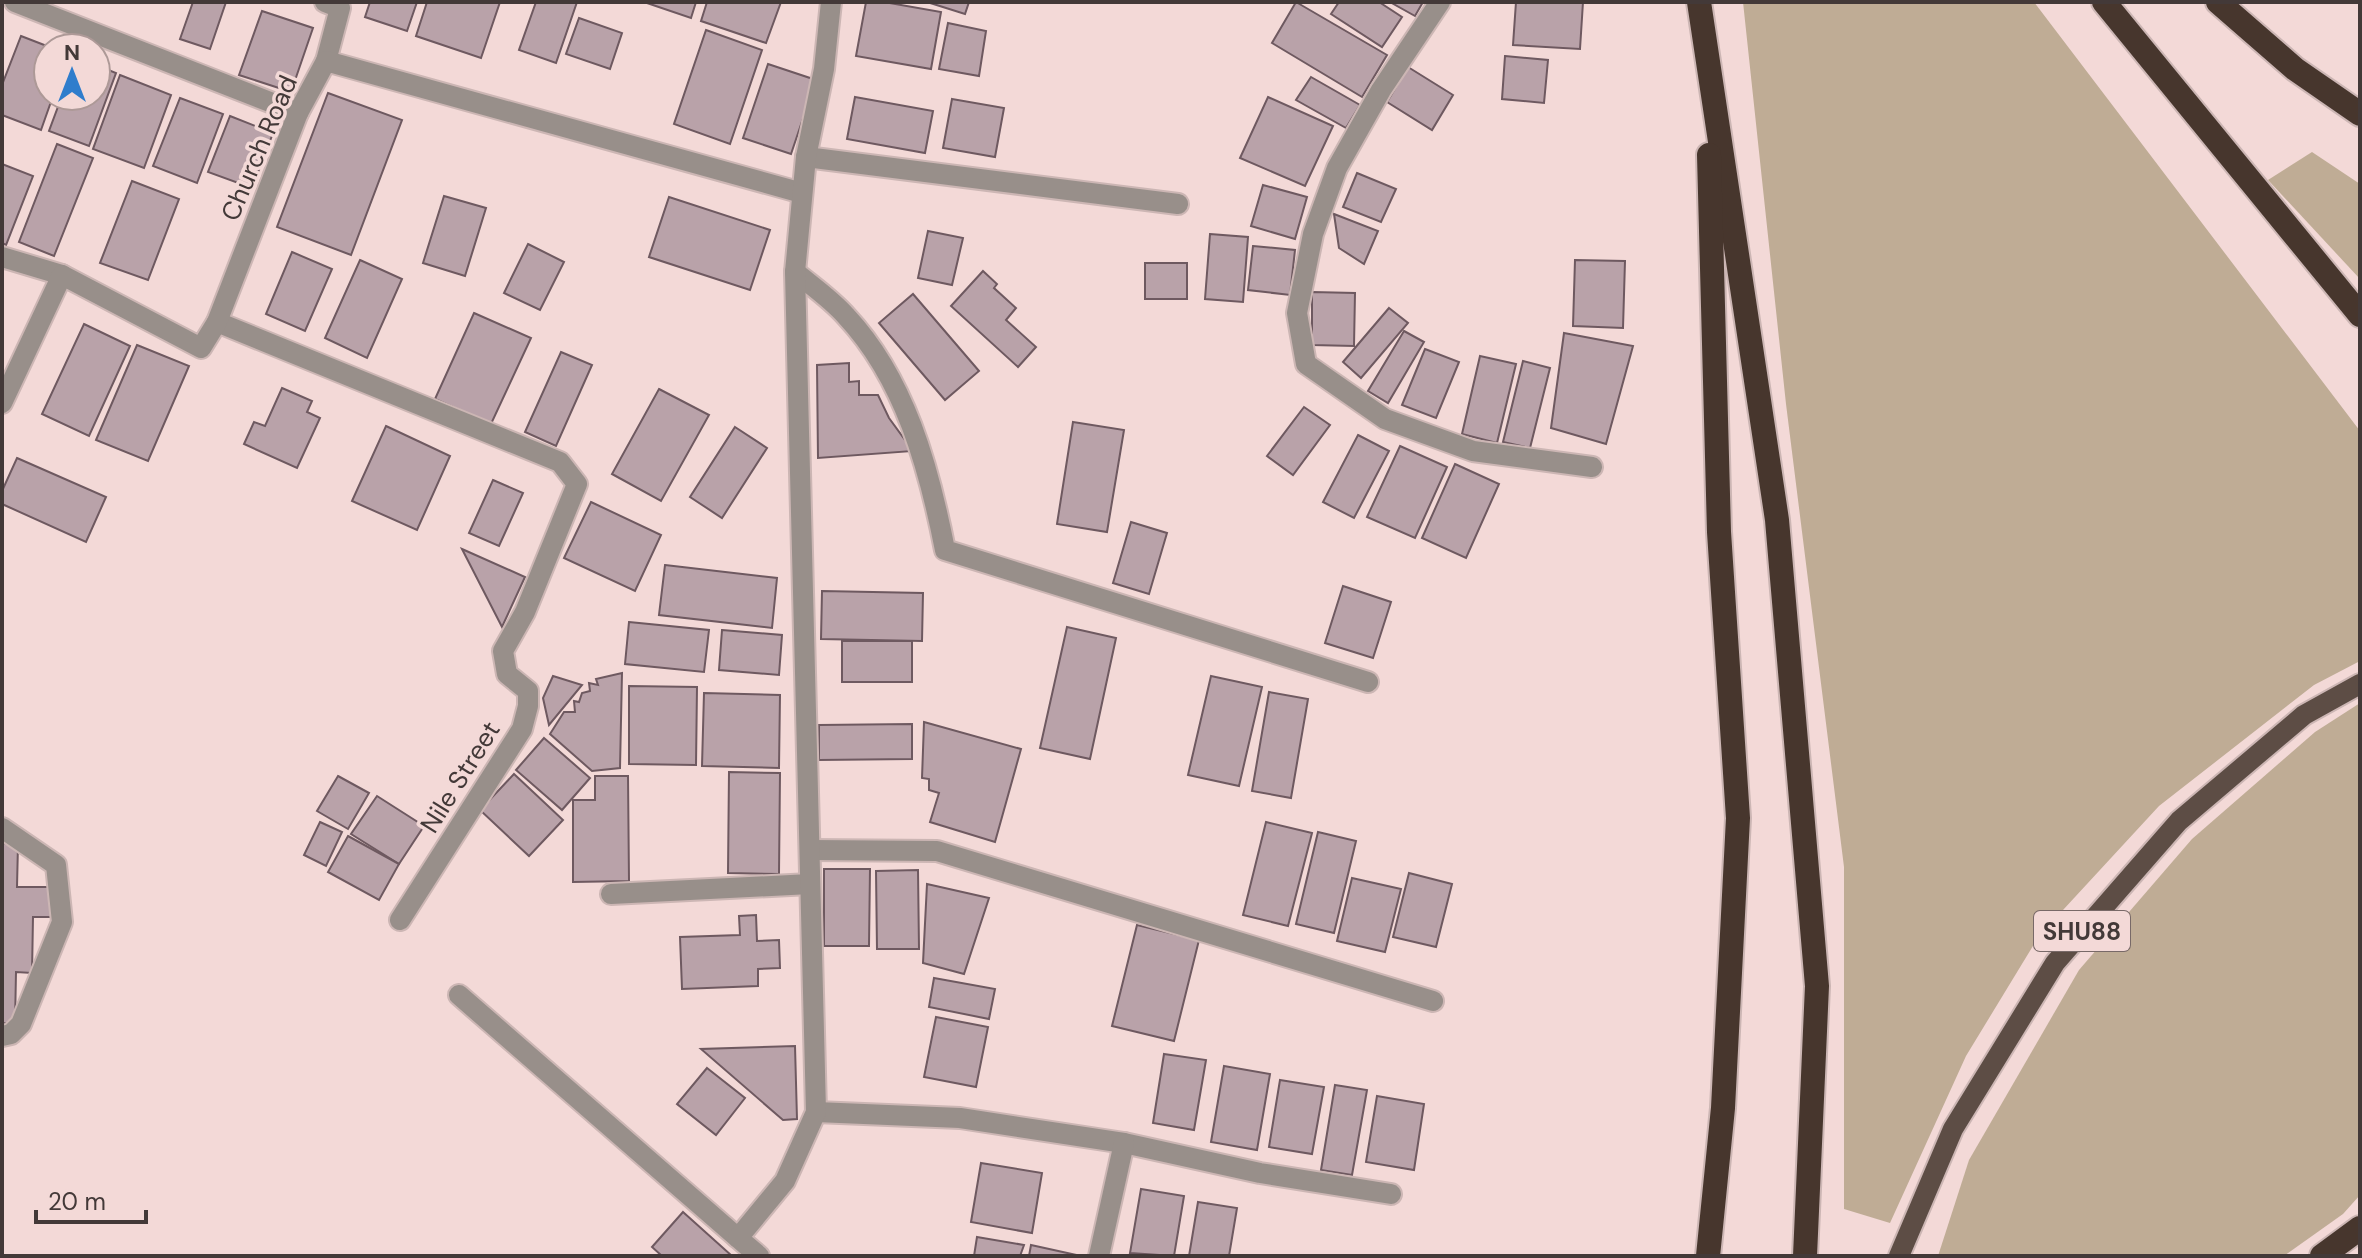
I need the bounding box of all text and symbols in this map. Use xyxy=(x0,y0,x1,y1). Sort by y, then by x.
north arrow xyxy=(32,32,112,112)
text: N xyxy=(64,38,80,67)
street label: Church Road xyxy=(213,70,305,226)
street label: Nile Street xyxy=(412,715,508,839)
road number: SHU88 xyxy=(2034,911,2130,951)
scale bar xyxy=(36,1174,146,1224)
text: 20 m xyxy=(48,1186,106,1217)

